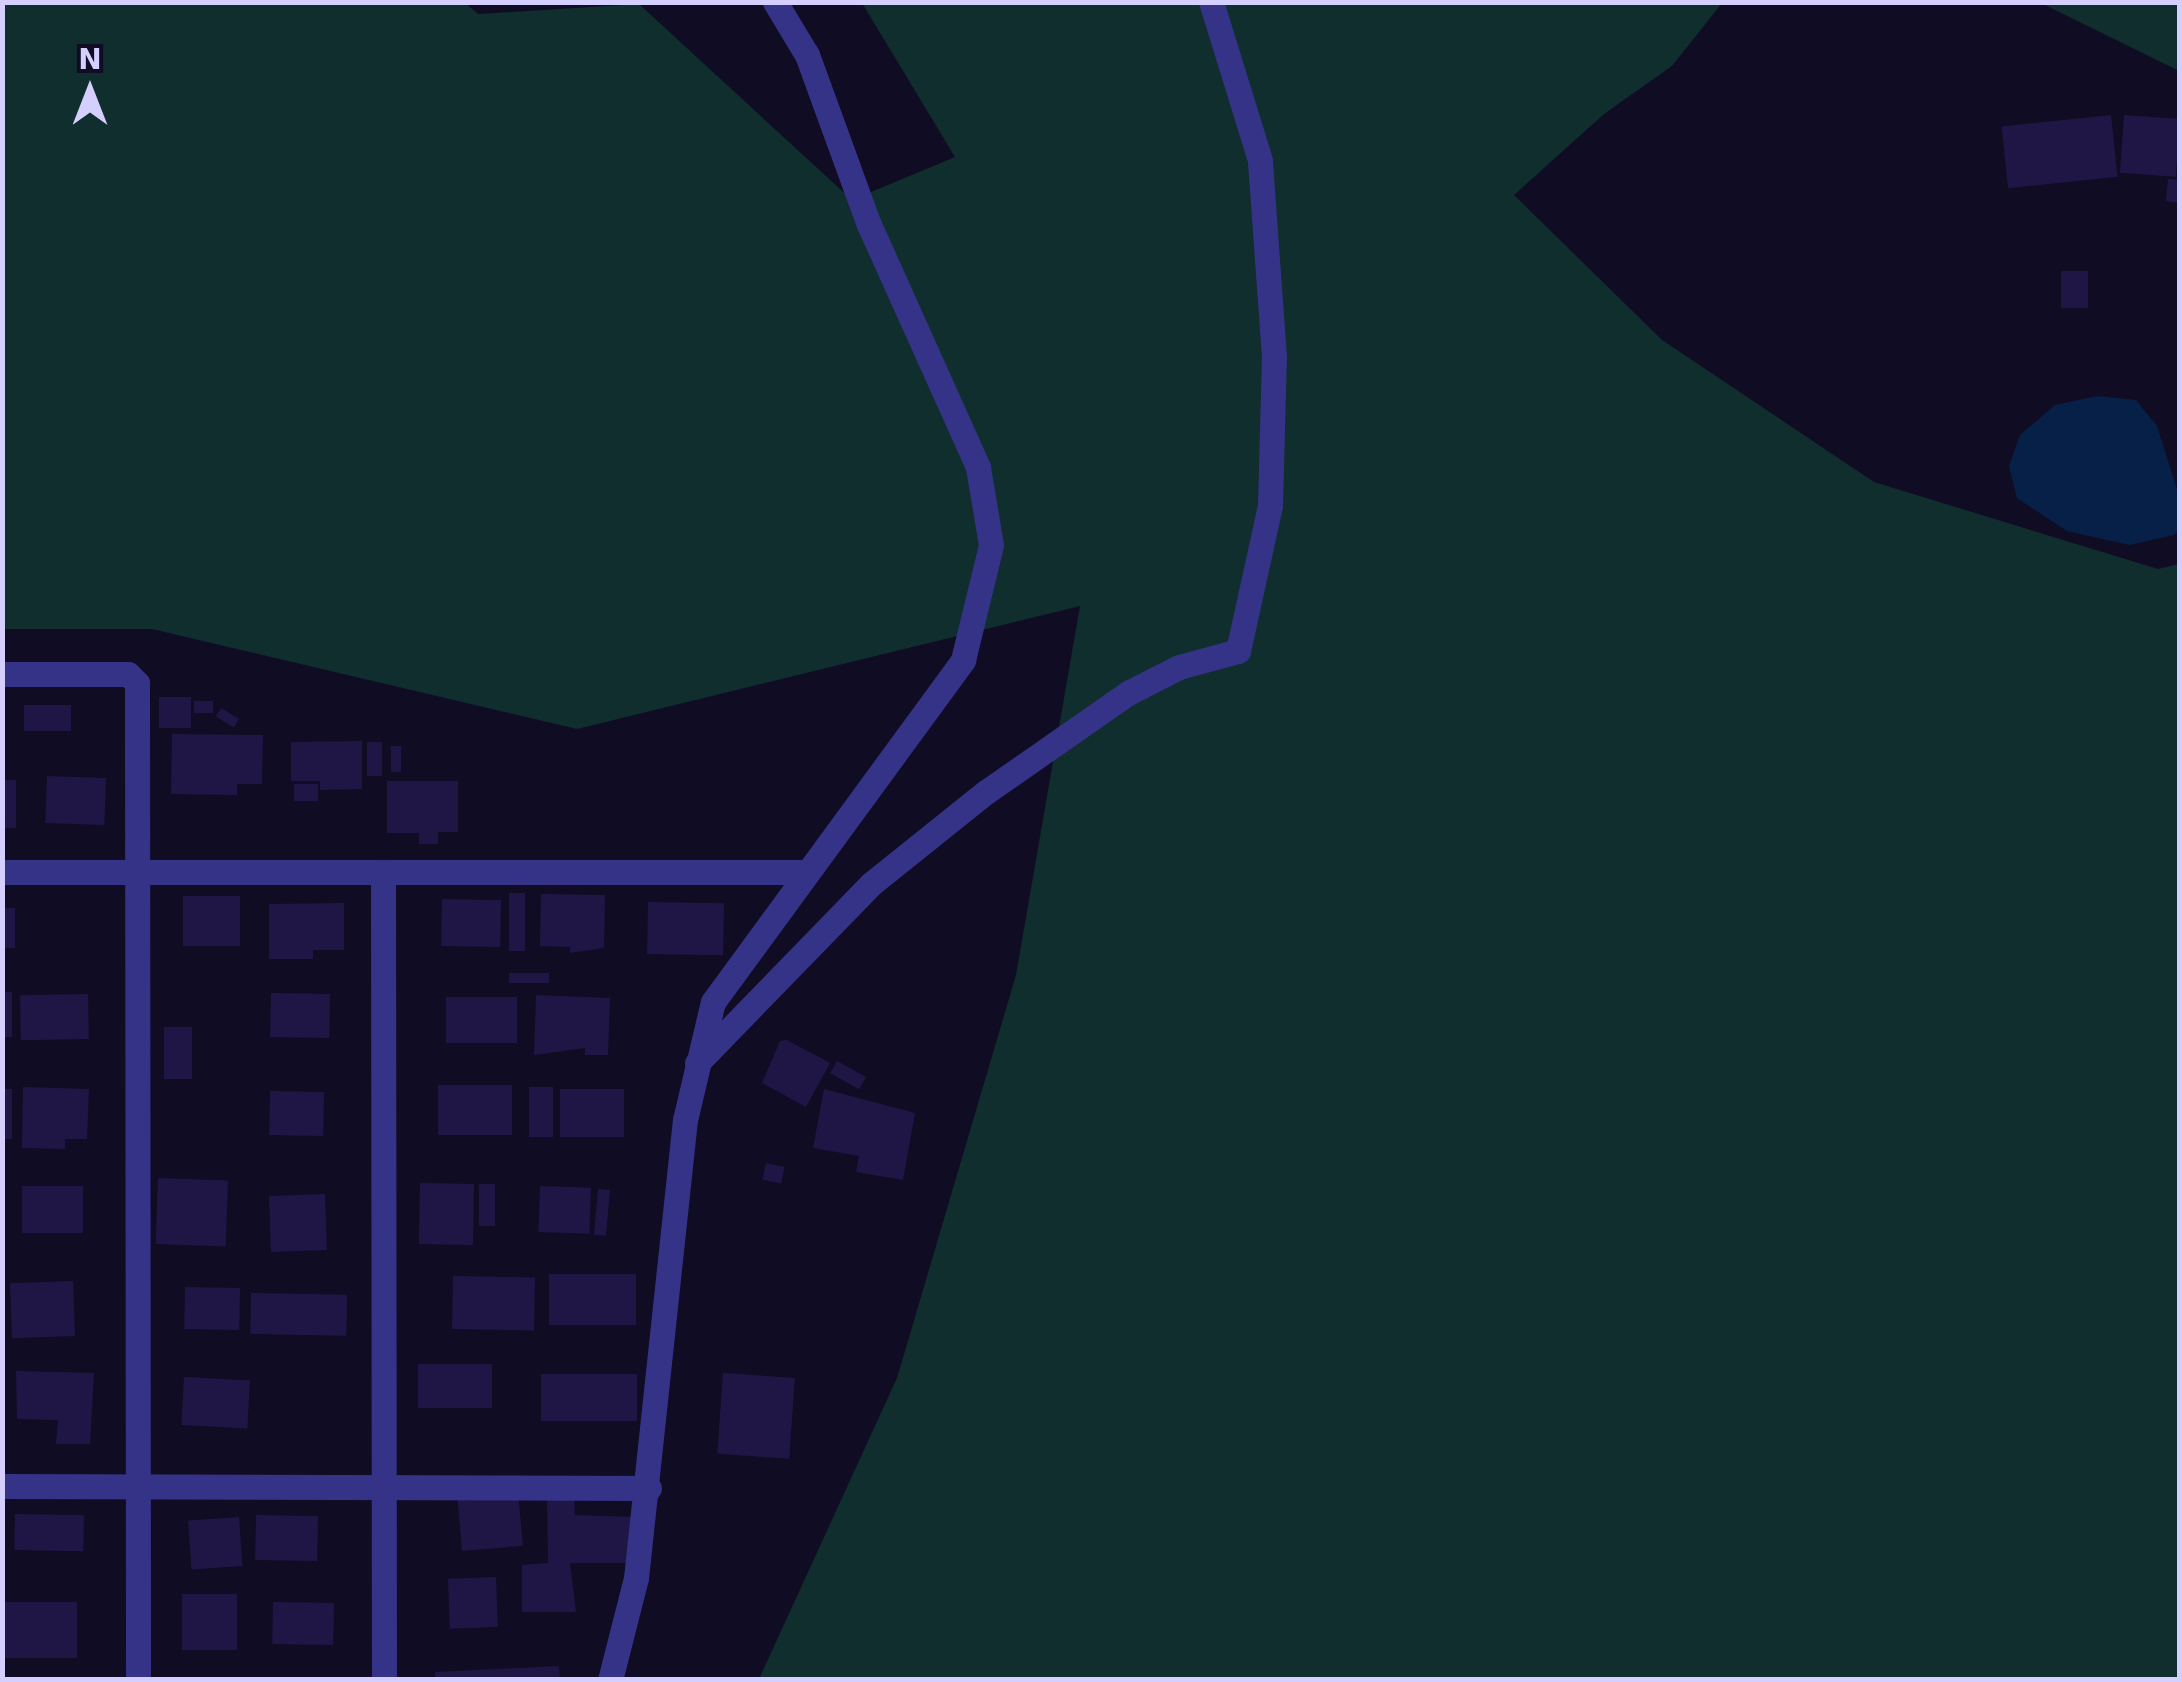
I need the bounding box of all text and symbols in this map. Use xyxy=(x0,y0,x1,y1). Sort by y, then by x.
north arrow xyxy=(40,40,140,140)
text: N xyxy=(78,43,102,76)

